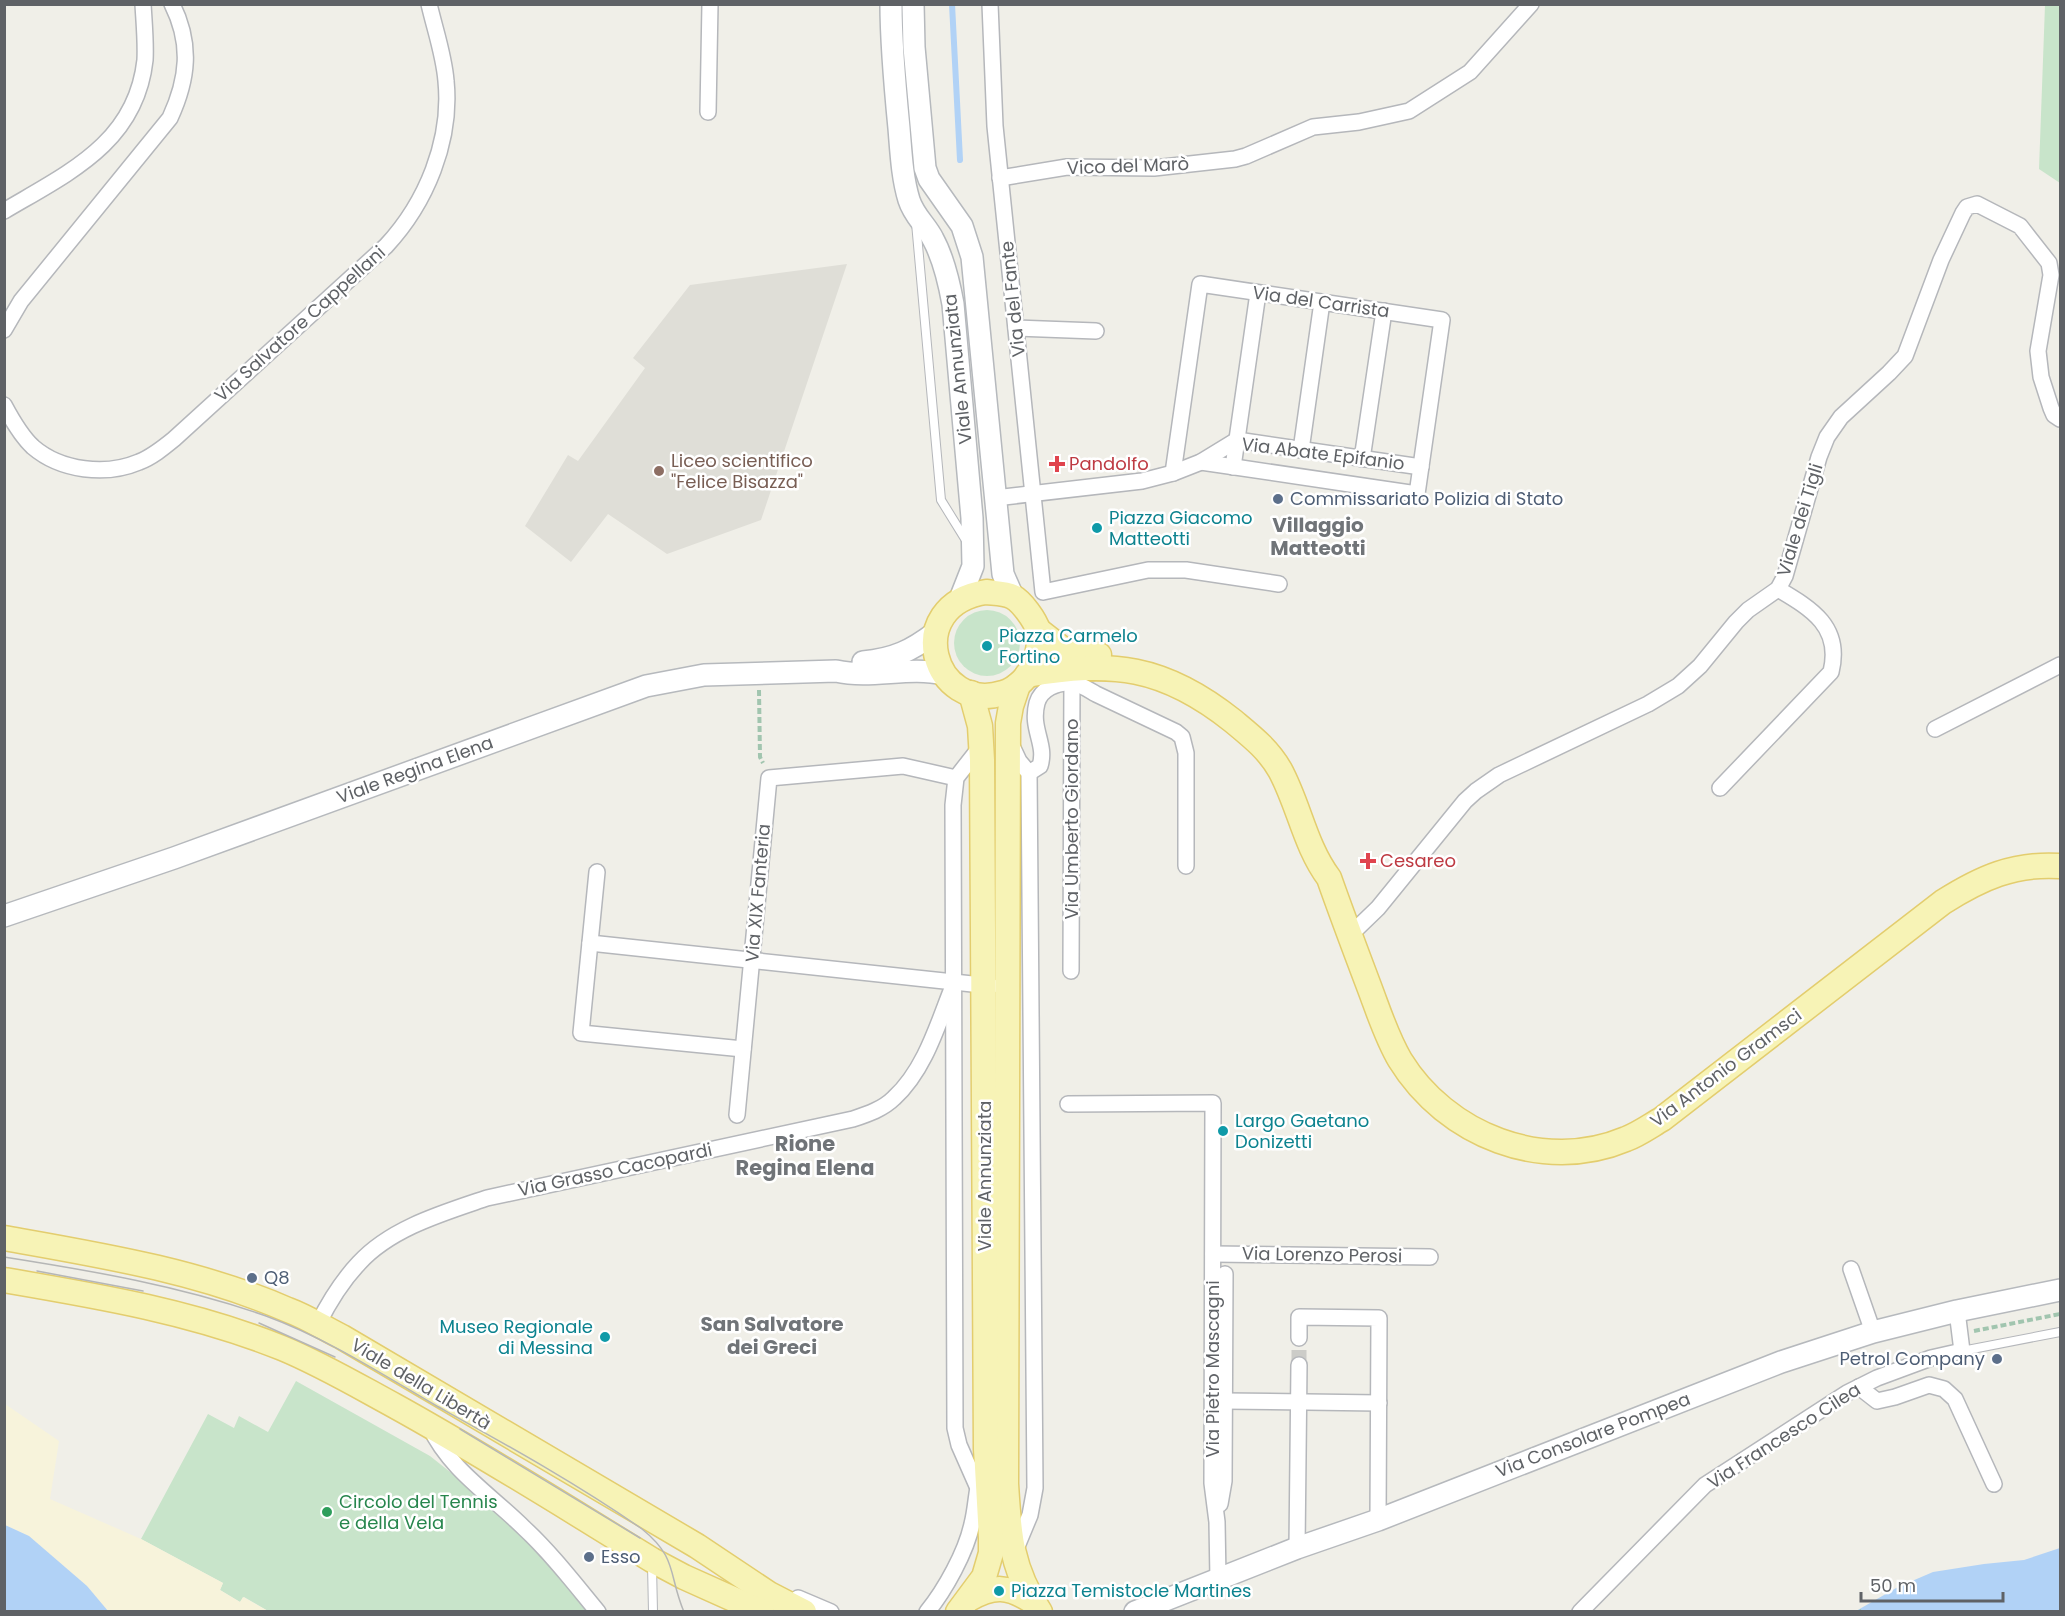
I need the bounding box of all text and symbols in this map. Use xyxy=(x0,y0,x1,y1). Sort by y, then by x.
street label: Vico del Marò xyxy=(1066,151,1190,180)
street label: Via Salvatore Cappellani xyxy=(209,240,391,407)
street label: Via del Fante xyxy=(994,240,1031,358)
street label: Via del Carrista xyxy=(1251,280,1391,323)
street label: Viale Annunziata xyxy=(937,293,978,445)
street label: Via Abate Epifanio xyxy=(1240,431,1406,476)
place label: Liceo scientifico "Felice Bisazza" xyxy=(671,448,813,494)
place label: Pandolfo xyxy=(1069,451,1149,476)
marker: Pandolfo xyxy=(1050,457,1064,471)
street label: Viale dei Tigli xyxy=(1770,460,1829,579)
marker: Liceo scientifico "Felice Bisazza" xyxy=(652,464,666,478)
place label: Commissariato Polizia di Stato xyxy=(1290,486,1563,511)
marker: Commissariato Polizia di Stato xyxy=(1271,492,1285,506)
place label: Piazza Giacomo Matteotti xyxy=(1109,505,1252,551)
district label: Villaggio Matteotti xyxy=(1270,511,1366,562)
marker: Piazza Giacomo Matteotti xyxy=(1090,521,1104,535)
place label: Piazza Carmelo Fortino xyxy=(999,623,1138,669)
marker: Piazza Carmelo Fortino xyxy=(980,639,994,653)
street label: Via Umberto Giordano xyxy=(1059,718,1084,920)
street label: Viale Regina Elena xyxy=(333,730,497,809)
street label: Via XIX Fanteria xyxy=(739,823,776,963)
place label: Cesareo xyxy=(1380,848,1456,873)
marker: Cesareo xyxy=(1361,854,1375,868)
street label: Via Antonio Gramsci xyxy=(1645,1002,1807,1133)
street label: Viale Annunziata xyxy=(972,1101,997,1251)
place label: Largo Gaetano Donizetti xyxy=(1235,1108,1369,1154)
marker: Largo Gaetano Donizetti xyxy=(1216,1124,1230,1138)
district label: Rione Regina Elena xyxy=(736,1129,874,1182)
street label: Via Grasso Cacopardi xyxy=(516,1137,714,1202)
street label: Via Lorenzo Perosi xyxy=(1242,1241,1402,1268)
place label: Q8 xyxy=(264,1265,290,1290)
marker: Q8 xyxy=(245,1271,259,1285)
street label: Via Pietro Mascagni xyxy=(1200,1280,1225,1458)
district label: San Salvatore dei Greci xyxy=(700,1310,844,1361)
place label: Museo Regionale di Messina xyxy=(440,1314,593,1360)
marker: Museo Regionale di Messina xyxy=(598,1330,612,1344)
street label: Viale della Libertà xyxy=(347,1332,496,1435)
place label: Petrol Company xyxy=(1839,1346,1985,1371)
marker: Petrol Company xyxy=(1990,1352,2004,1366)
street label: Via Francesco Cilea xyxy=(1702,1377,1865,1494)
street label: Via Consolare Pompea xyxy=(1492,1386,1694,1483)
place label: Circolo del Tennis e della Vela xyxy=(339,1489,498,1535)
marker: Circolo del Tennis e della Vela xyxy=(320,1505,334,1519)
place label: Esso xyxy=(601,1544,641,1569)
marker: Esso xyxy=(582,1550,596,1564)
scale bar xyxy=(1861,1565,2004,1603)
text: 50 m xyxy=(1870,1573,1916,1598)
place label: Piazza Temistocle Martines xyxy=(1011,1578,1251,1603)
marker: Piazza Temistocle Martines xyxy=(992,1584,1006,1598)

